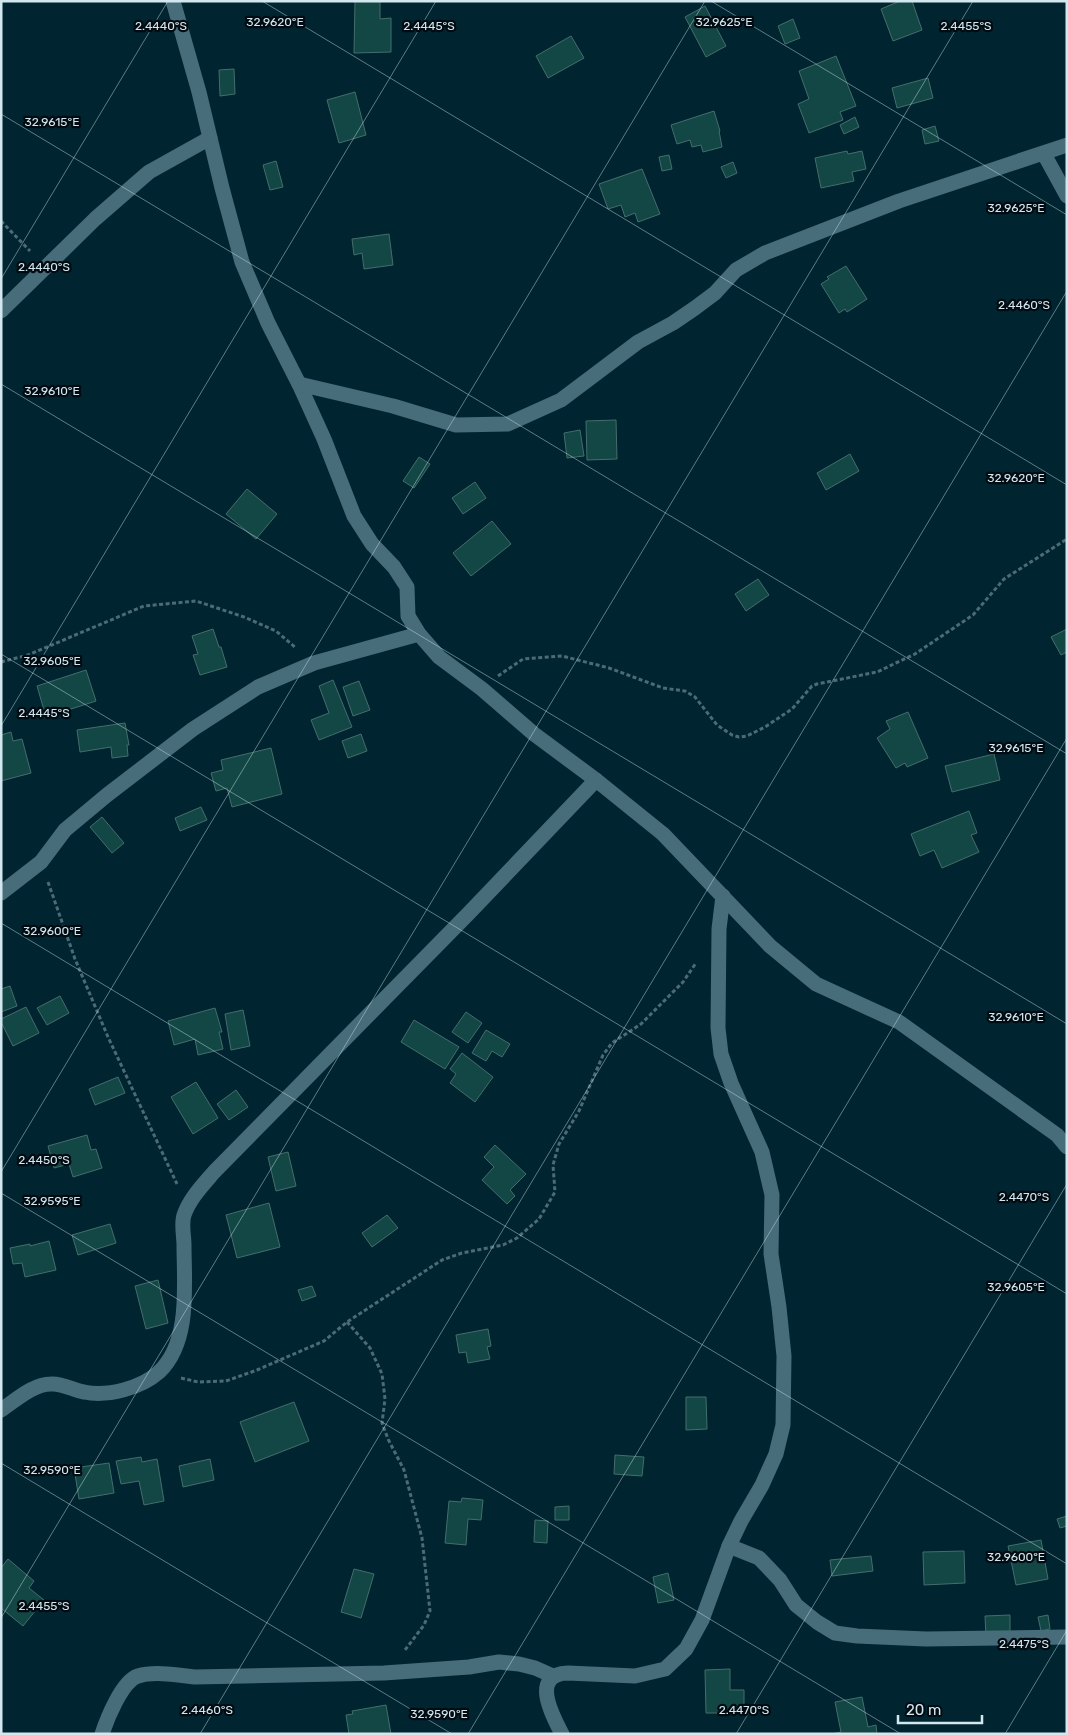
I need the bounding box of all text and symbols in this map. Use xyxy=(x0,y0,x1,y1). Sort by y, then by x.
text: 32.9620°E xyxy=(246,15,304,29)
text: 32.9625°E xyxy=(695,15,753,29)
text: 2.4440°S xyxy=(135,19,187,33)
text: 2.4445°S xyxy=(403,19,455,33)
text: 2.4455°S xyxy=(940,19,992,33)
text: 32.9615°E xyxy=(25,115,79,129)
text: 32.9625°E xyxy=(987,201,1045,215)
text: 2.4440°S xyxy=(18,260,70,274)
text: 2.4460°S xyxy=(998,298,1050,312)
text: 32.9610°E xyxy=(24,384,80,398)
text: 32.9620°E xyxy=(987,471,1045,485)
text: 32.9605°E xyxy=(23,654,81,668)
text: 2.4445°S xyxy=(18,706,70,720)
text: 32.9615°E xyxy=(989,741,1043,755)
text: 32.9600°E xyxy=(23,924,81,938)
text: 32.9610°E xyxy=(988,1010,1044,1024)
text: 2.4450°S xyxy=(18,1153,70,1167)
text: 2.4470°S xyxy=(999,1190,1049,1204)
text: 32.9595°E xyxy=(23,1194,81,1208)
text: 32.9605°E xyxy=(987,1280,1045,1294)
text: 32.9590°E xyxy=(23,1463,81,1477)
text: 32.9600°E xyxy=(987,1550,1045,1564)
text: 2.4455°S xyxy=(18,1599,70,1613)
text: 2.4475°S xyxy=(999,1637,1049,1651)
scale bar xyxy=(898,1692,982,1724)
text: 20 m xyxy=(906,1701,941,1719)
text: 2.4460°S xyxy=(181,1703,233,1717)
text: 2.4470°S xyxy=(719,1703,769,1717)
text: 32.9590°E xyxy=(410,1707,468,1721)

